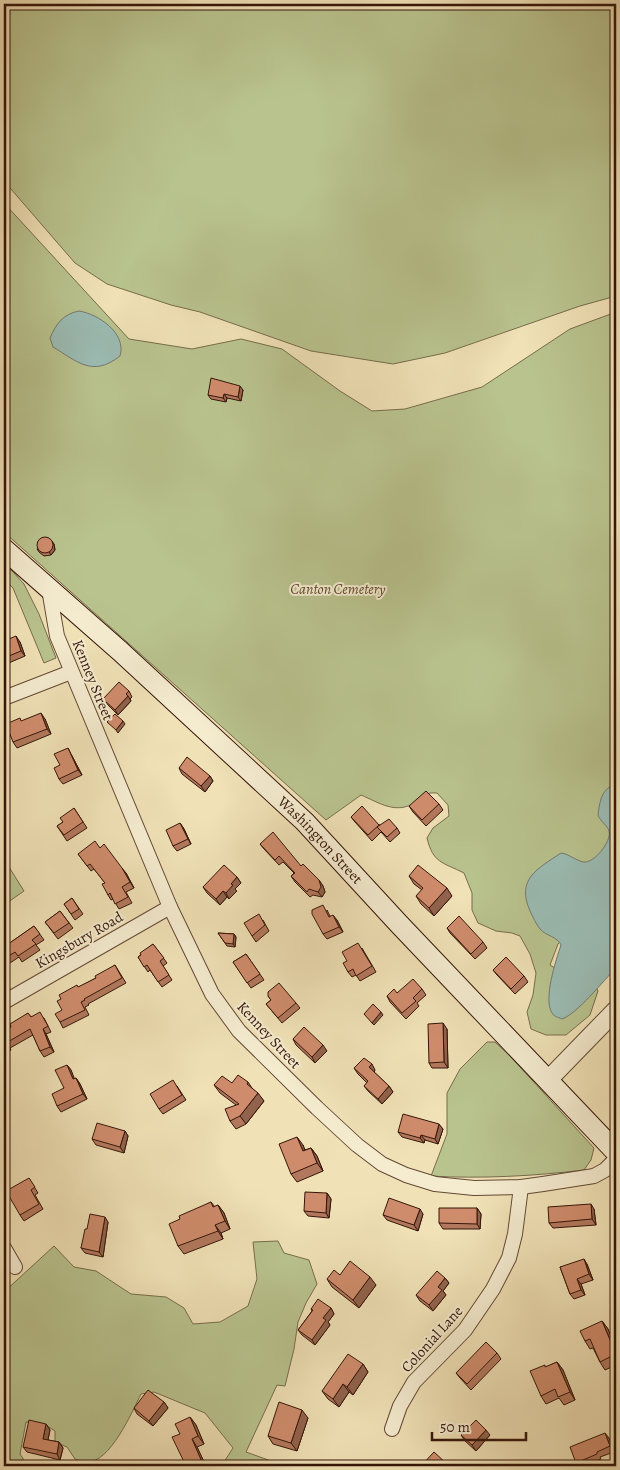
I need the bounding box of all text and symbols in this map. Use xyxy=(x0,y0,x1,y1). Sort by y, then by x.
park label: Canton Cemetery xyxy=(290,579,386,599)
street label: Kenney Street xyxy=(68,637,118,723)
street label: Washington Street xyxy=(273,791,367,888)
street label: Kingsbury Road xyxy=(32,906,127,973)
street label: Kenney Street xyxy=(233,997,305,1073)
street label: Colonial Lane xyxy=(397,1301,467,1377)
scale bar xyxy=(432,1410,526,1442)
text: 50 m xyxy=(440,1417,470,1437)

